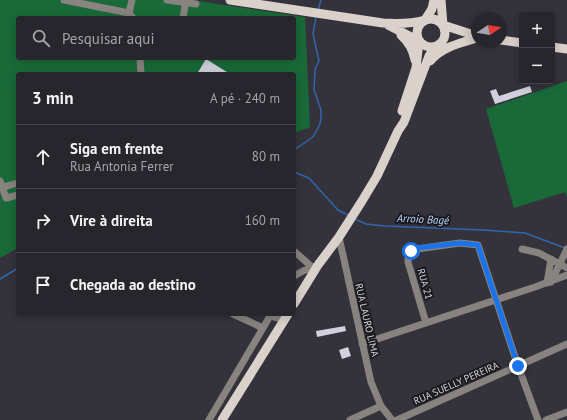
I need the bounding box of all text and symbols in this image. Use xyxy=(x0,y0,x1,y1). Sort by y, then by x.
north arrow xyxy=(471,12,507,48)
map controls xyxy=(519,12,555,84)
button: + xyxy=(519,12,555,48)
search box xyxy=(16,16,296,60)
icon: search xyxy=(30,27,52,49)
text: Pesquisar aqui xyxy=(62,29,154,48)
button: − xyxy=(519,48,555,84)
text: 3 min xyxy=(32,87,73,109)
text: A pé · 240 m xyxy=(210,90,280,107)
text: Siga em frente xyxy=(70,139,163,158)
icon: ahead xyxy=(32,146,54,168)
text: 80 m xyxy=(252,148,280,165)
text: Rua Antonia Ferrer xyxy=(70,158,174,175)
icon: right xyxy=(32,210,54,232)
text: Vire à direita xyxy=(70,211,153,230)
water label: Arroio Bagé xyxy=(396,211,450,227)
text: 160 m xyxy=(245,212,280,229)
route start xyxy=(402,242,420,260)
street label: RUA 21 xyxy=(414,267,436,301)
icon: arrive xyxy=(32,274,54,296)
text: Chegada ao destino xyxy=(70,275,196,294)
street label: RUA LAURO LIMA xyxy=(352,282,382,358)
route end xyxy=(509,357,527,375)
street label: RUA SUELLY PEREIRA xyxy=(411,358,501,408)

